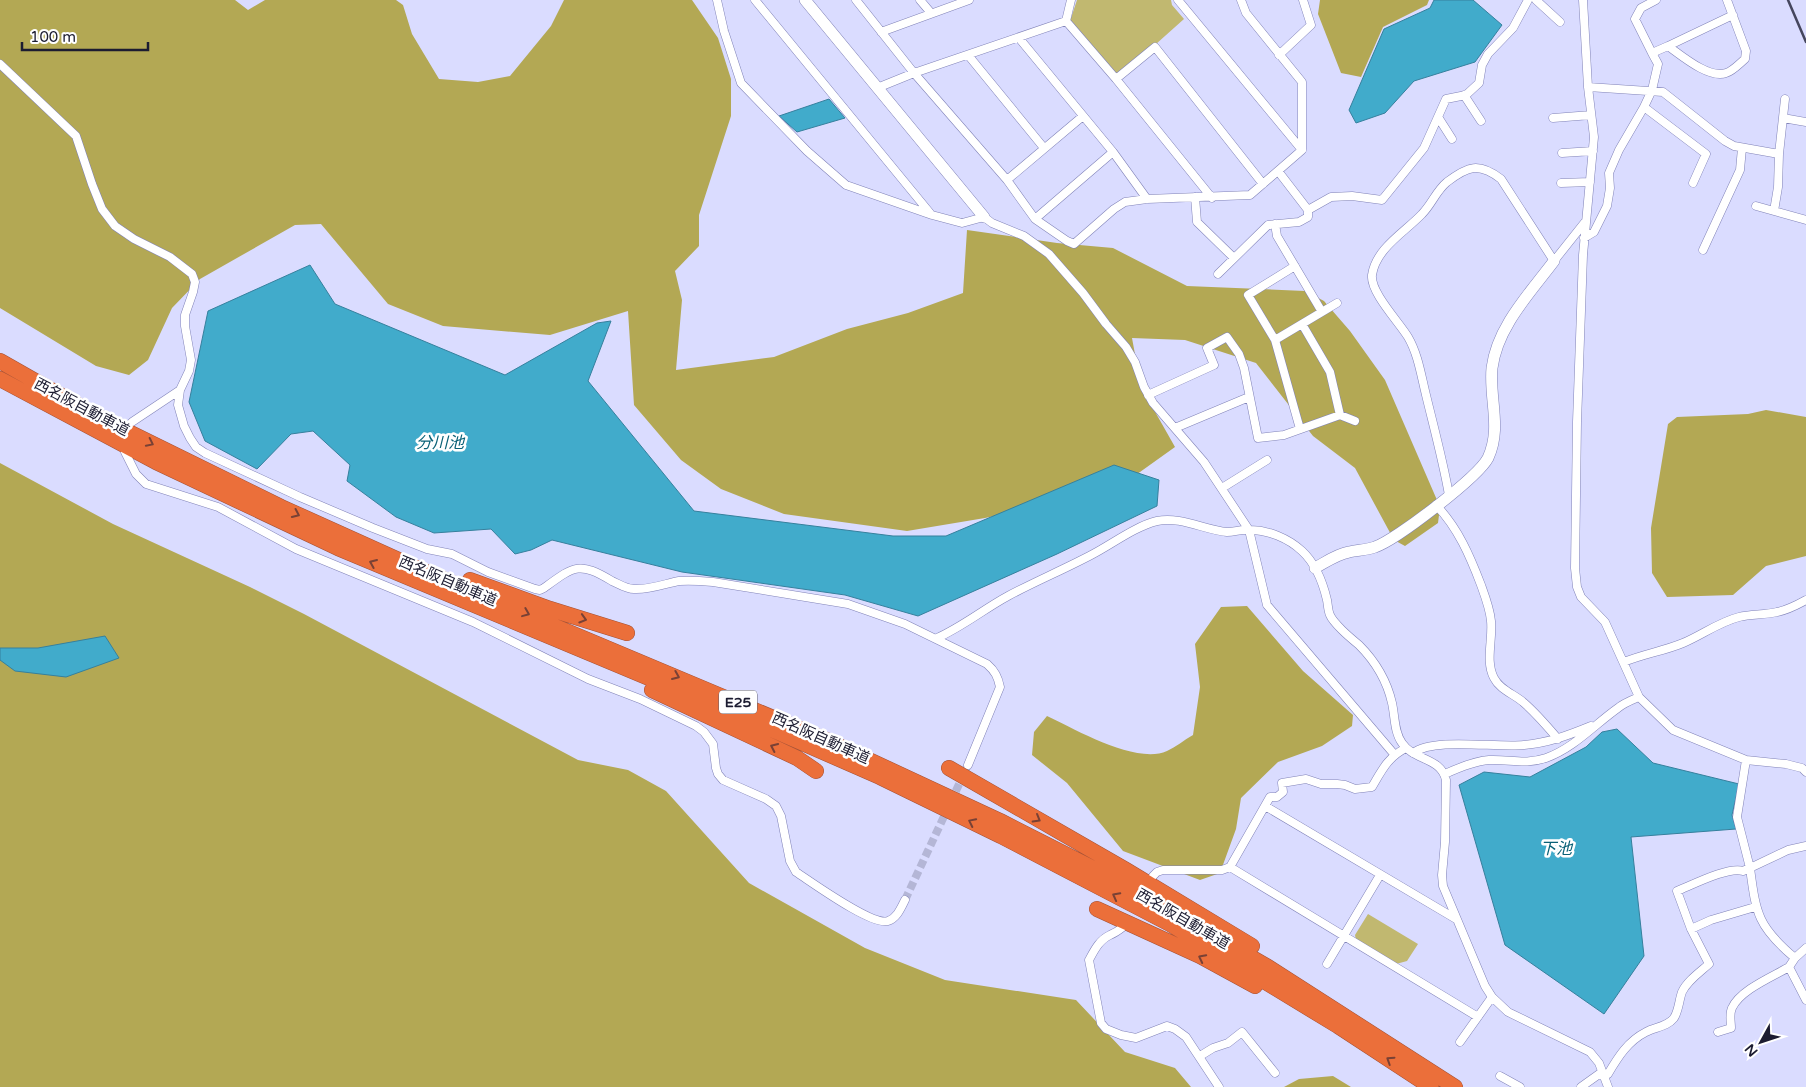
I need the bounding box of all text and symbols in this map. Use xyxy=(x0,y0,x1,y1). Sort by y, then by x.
scale bar xyxy=(22,20,149,52)
text: 100 m xyxy=(30,28,76,46)
street label: 西名阪自動車道 xyxy=(31,374,133,440)
water label: 分川池 xyxy=(416,433,466,453)
one-way arrow xyxy=(145,436,154,447)
one-way arrow xyxy=(291,508,300,518)
street label: 西名阪自動車道 xyxy=(396,552,500,610)
one-way arrow xyxy=(369,558,378,569)
one-way arrow xyxy=(521,607,530,617)
one-way arrow xyxy=(579,614,587,624)
one-way arrow xyxy=(671,669,680,680)
road number: E25 xyxy=(719,690,757,714)
street label: 西名阪自動車道 xyxy=(769,708,873,768)
one-way arrow xyxy=(770,743,779,753)
one-way arrow xyxy=(1031,812,1040,822)
one-way arrow xyxy=(968,818,977,828)
water label: 下池 xyxy=(1540,839,1574,859)
street label: 西名阪自動車道 xyxy=(1133,885,1233,953)
one-way arrow xyxy=(1112,892,1121,902)
one-way arrow xyxy=(1198,954,1207,964)
north arrow xyxy=(1736,1017,1786,1067)
text: N xyxy=(1741,1040,1762,1060)
one-way arrow xyxy=(1387,1057,1396,1066)

